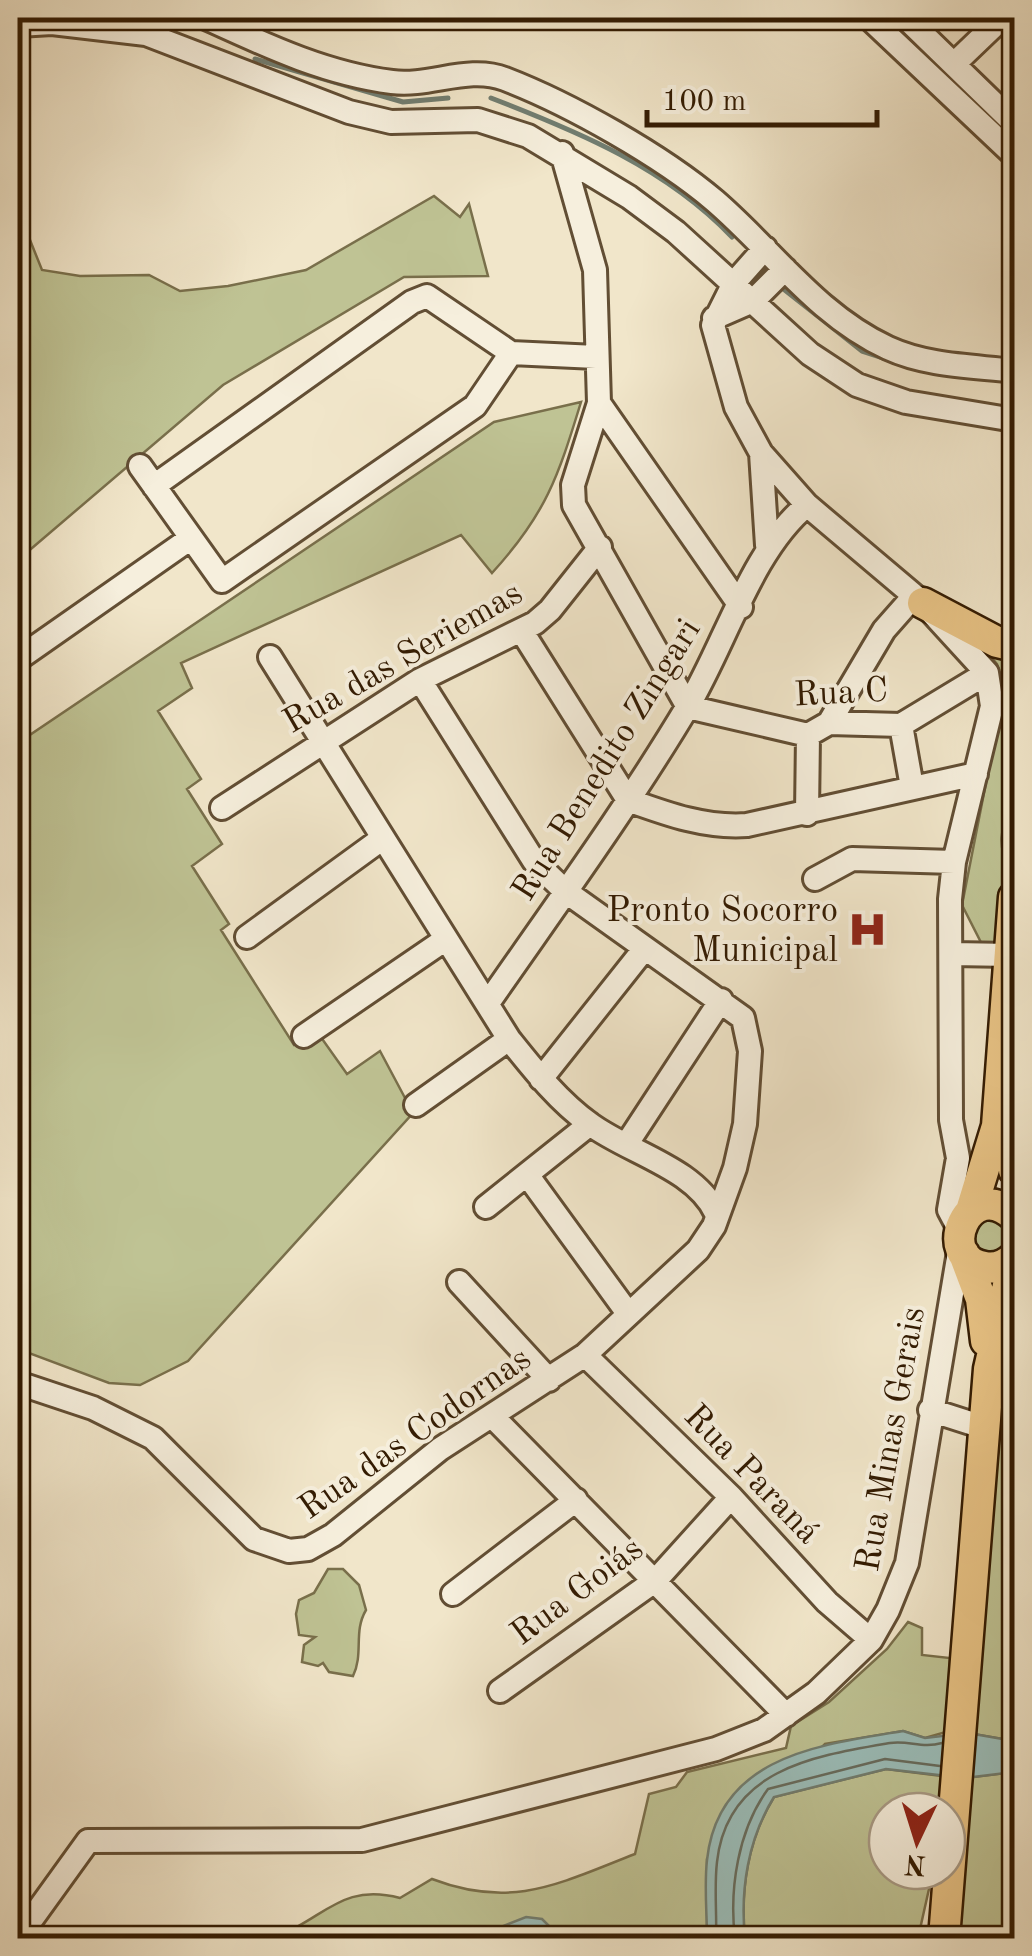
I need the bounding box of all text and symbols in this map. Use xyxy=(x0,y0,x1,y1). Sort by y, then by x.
scale bar xyxy=(647,65,877,127)
text: 100 m xyxy=(662,87,746,117)
street label: Rua das Seriemas xyxy=(278,576,529,741)
street label: Rua Benedito Zingari xyxy=(506,614,708,907)
street label: Rua C xyxy=(793,674,889,713)
place label: Pronto Socorro Municipal xyxy=(606,894,838,969)
hospital icon: Pronto Socorro Municipal xyxy=(847,908,889,950)
street label: Rua Minas Gerais xyxy=(851,1304,932,1575)
street label: Rua das Codornas xyxy=(293,1341,538,1527)
street label: Rua Paraná xyxy=(677,1398,826,1551)
street label: Rua Goiás xyxy=(505,1531,650,1653)
north arrow xyxy=(867,1791,967,1891)
text: N xyxy=(903,1848,927,1878)

